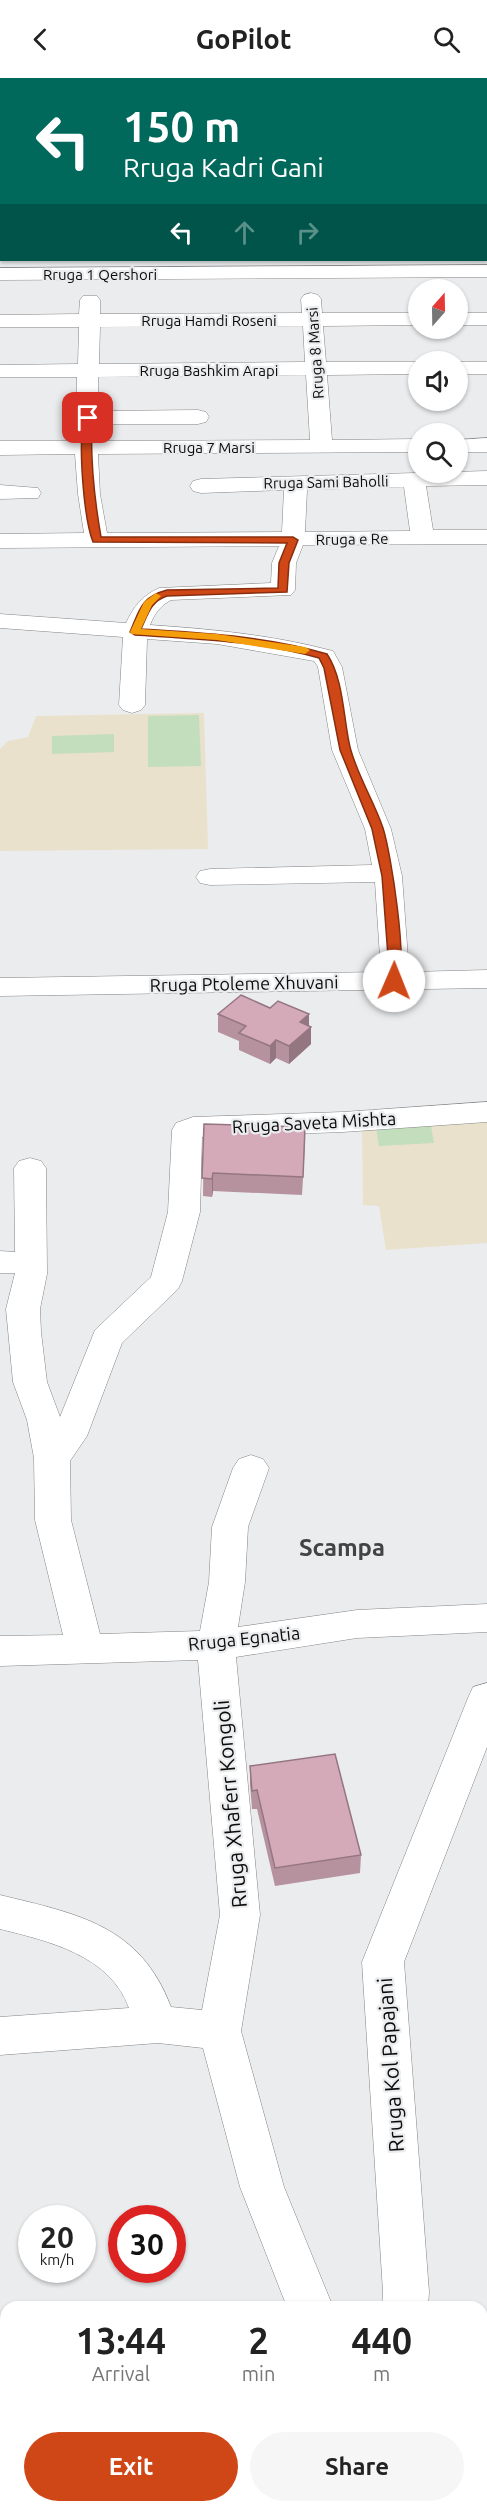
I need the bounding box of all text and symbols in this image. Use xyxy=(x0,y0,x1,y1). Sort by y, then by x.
icon: back xyxy=(24,23,57,56)
icon: search xyxy=(430,23,463,56)
text: GoPilot xyxy=(196,24,291,54)
icon: left xyxy=(24,102,102,180)
text: 150 m xyxy=(123,103,240,150)
text: Rruga Kadri Gani xyxy=(123,152,324,182)
icon: left xyxy=(165,216,198,249)
icon: ahead xyxy=(228,216,261,249)
icon: right xyxy=(291,216,324,249)
street label: Rruga 1 Qershori xyxy=(43,266,157,283)
north arrow xyxy=(408,279,468,339)
map controls xyxy=(408,279,468,483)
street label: Rruga 8 Marsi xyxy=(303,307,327,399)
street label: Rruga Hamdi Roseni xyxy=(141,312,277,329)
button: sound xyxy=(408,351,468,411)
street label: Rruga Bashkim Arapi xyxy=(140,362,278,379)
pin xyxy=(62,392,113,443)
icon: arrive xyxy=(71,401,104,434)
button: search xyxy=(408,423,468,483)
street label: Rruga 7 Marsi xyxy=(163,439,255,456)
street label: Rruga Sami Baholli xyxy=(263,472,389,492)
street label: Rruga e Re xyxy=(316,530,388,548)
position arrow xyxy=(362,949,426,1013)
street label: Rruga Ptoleme Xhuvani xyxy=(149,971,339,995)
street label: Rruga Saveta Mishta xyxy=(231,1108,397,1136)
district label: Scampa xyxy=(299,1534,385,1561)
street label: Rruga Egnatia xyxy=(187,1622,301,1654)
street label: Rruga Xhaferr Kongoli xyxy=(209,1699,251,1909)
street label: Rruga Kol Papajani xyxy=(372,1977,408,2153)
speed limit sign: 30 xyxy=(108,2205,186,2283)
text: 20 xyxy=(40,2220,74,2254)
text: km/h xyxy=(40,2251,74,2268)
text: 13:44 xyxy=(76,2320,166,2361)
text: 2 xyxy=(248,2320,269,2361)
text: 440 xyxy=(351,2320,412,2361)
text: Arrival xyxy=(92,2362,150,2385)
text: min xyxy=(242,2362,275,2385)
text: m xyxy=(373,2362,390,2385)
button: Exit xyxy=(24,2432,238,2501)
button: Share xyxy=(250,2432,464,2501)

